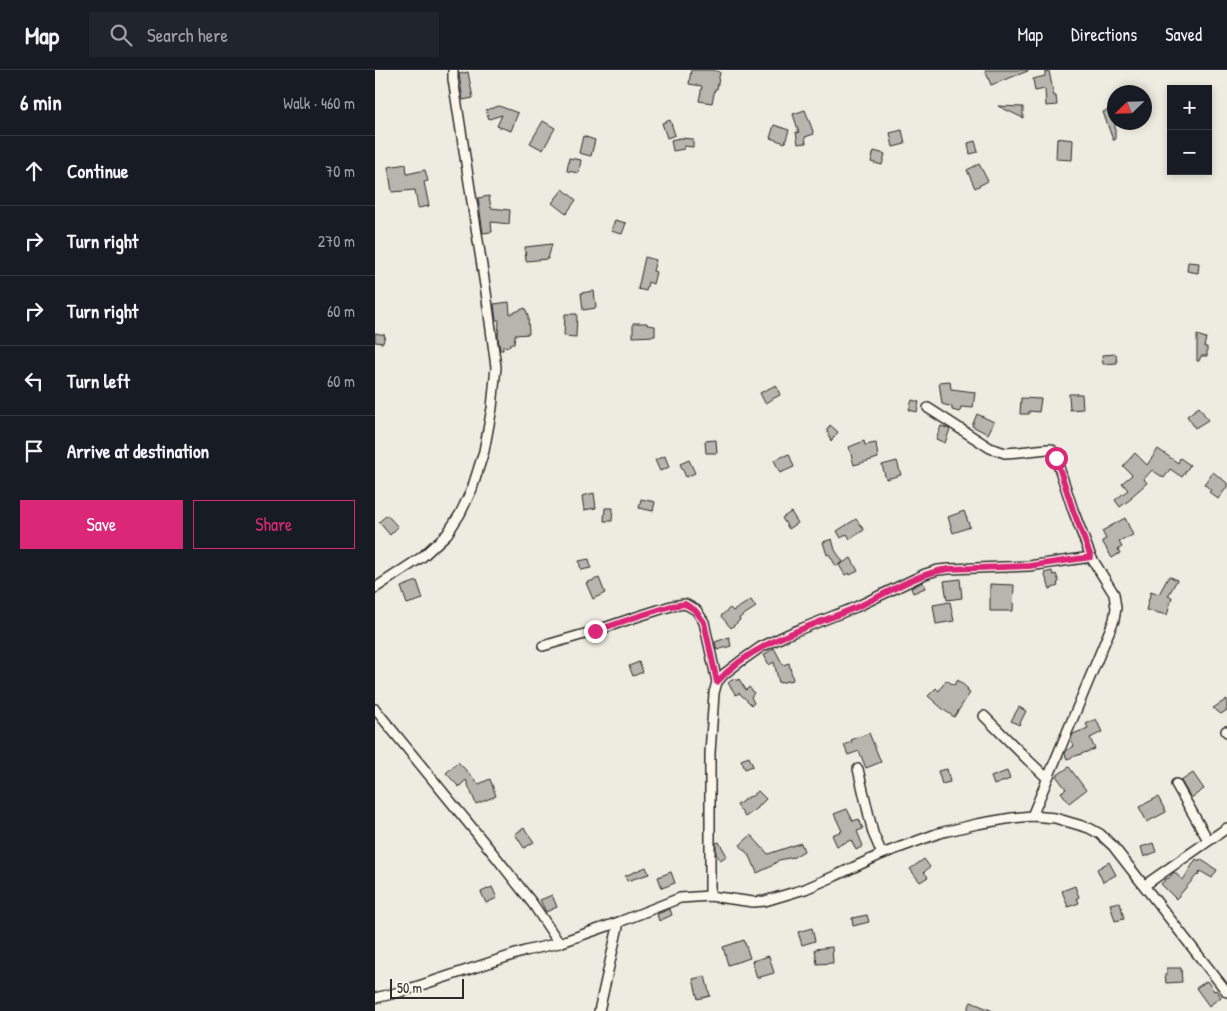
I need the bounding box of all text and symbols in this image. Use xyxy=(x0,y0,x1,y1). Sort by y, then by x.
search box xyxy=(89,12,439,57)
text: Map xyxy=(25,19,59,51)
icon: search xyxy=(107,21,135,49)
text: Search here xyxy=(147,22,228,48)
text: Map xyxy=(1018,22,1043,47)
text: Directions xyxy=(1071,22,1137,47)
text: Saved xyxy=(1165,22,1202,47)
north arrow xyxy=(1107,85,1152,130)
map controls xyxy=(1167,85,1212,175)
button: + xyxy=(1167,85,1212,130)
text: 6 min xyxy=(20,88,62,117)
text: Walk · 460 m xyxy=(283,92,355,114)
button: − xyxy=(1167,130,1212,175)
icon: ahead xyxy=(20,157,48,185)
text: Continue xyxy=(67,158,128,184)
text: 70 m xyxy=(325,160,355,182)
icon: right xyxy=(20,227,48,255)
text: Turn right xyxy=(67,228,138,254)
text: 270 m xyxy=(318,230,355,252)
icon: right xyxy=(20,297,48,325)
text: Turn right xyxy=(67,298,138,324)
text: 60 m xyxy=(327,300,355,322)
icon: left xyxy=(20,367,48,395)
text: Turn left xyxy=(67,368,130,394)
text: 60 m xyxy=(327,370,355,392)
icon: arrive xyxy=(20,437,48,465)
text: Arrive at destination xyxy=(67,438,209,464)
route start xyxy=(1045,447,1068,470)
button: Save xyxy=(20,500,183,549)
button: Share xyxy=(193,500,355,549)
route end xyxy=(584,620,607,643)
scale bar xyxy=(390,976,464,999)
text: 50 m xyxy=(397,978,422,997)

